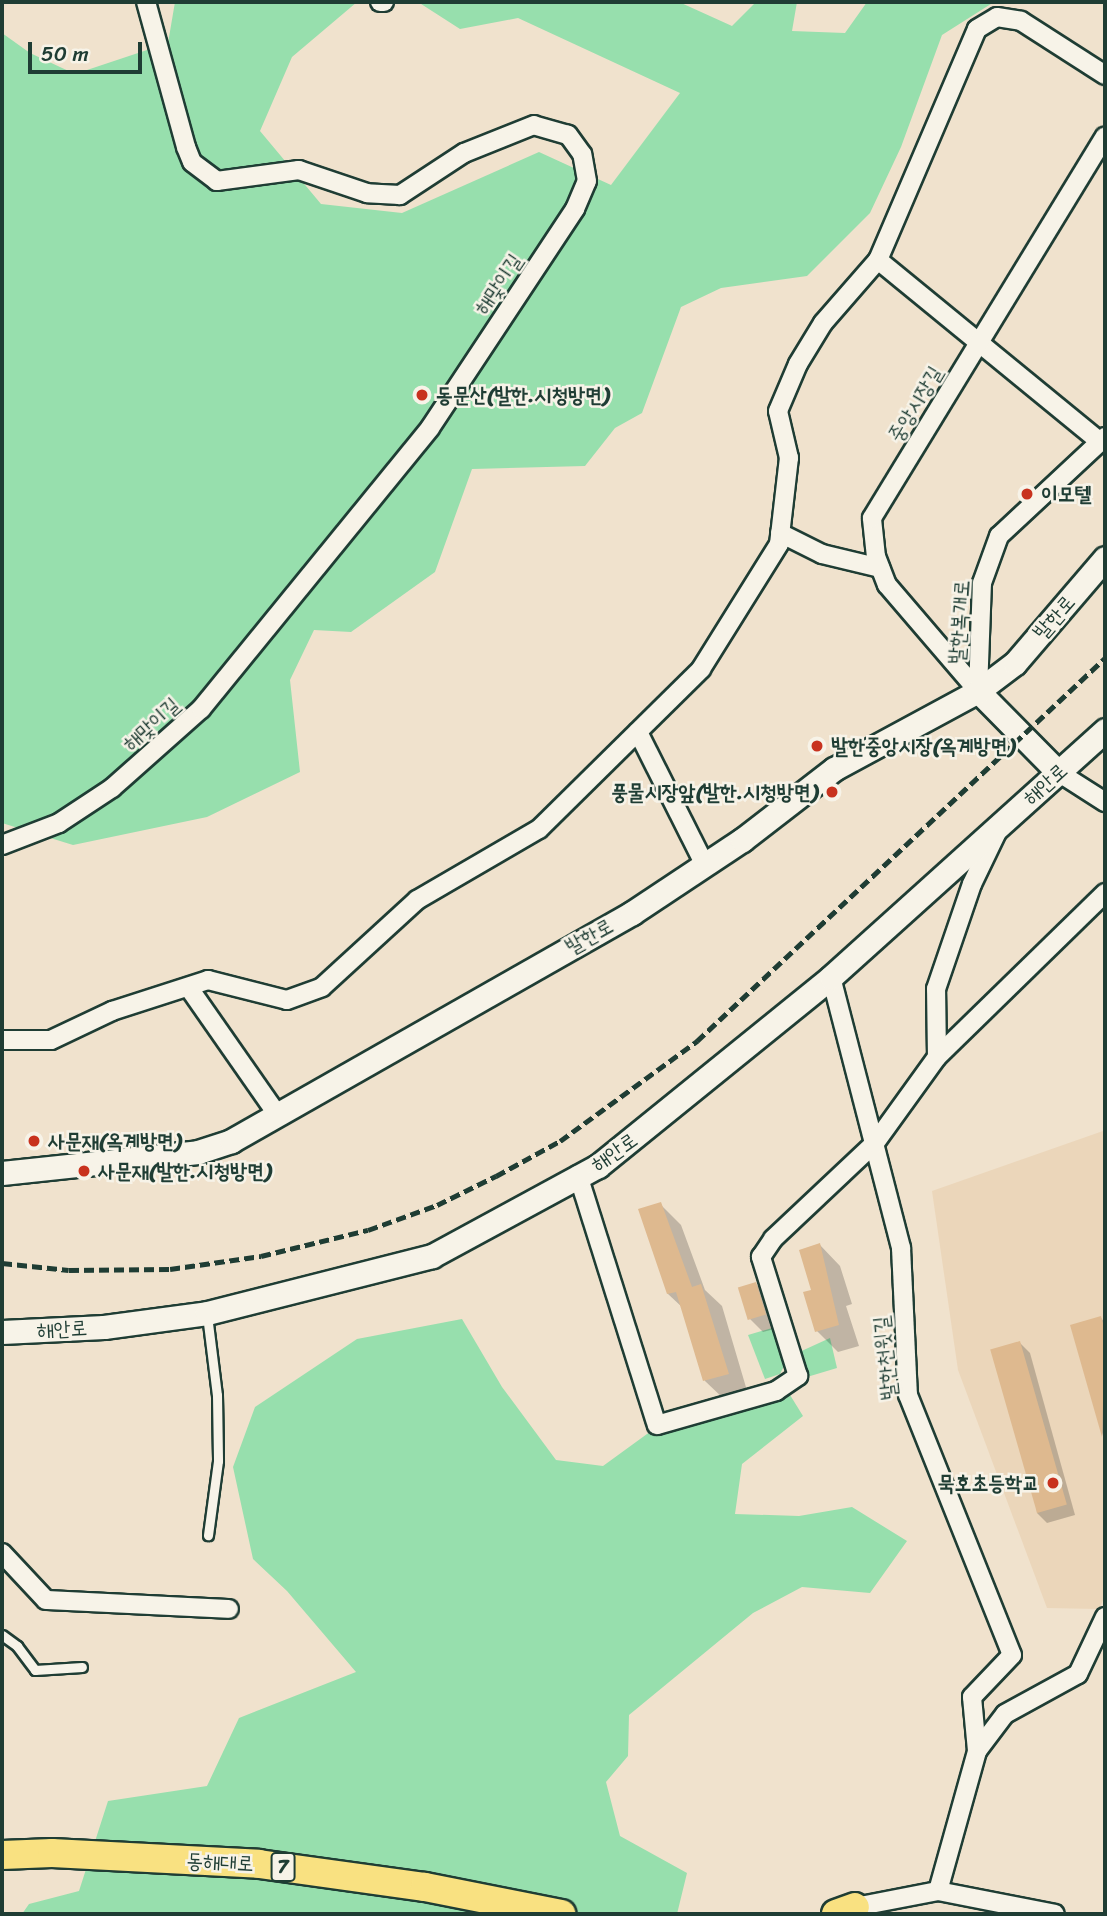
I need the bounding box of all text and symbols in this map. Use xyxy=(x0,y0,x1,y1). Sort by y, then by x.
scale bar xyxy=(32,28,145,72)
text: 50 m xyxy=(41,35,89,73)
street label: 해맞이길 xyxy=(469,249,527,319)
street label: 중앙시장길 xyxy=(882,361,948,447)
place label: 동문산(발한.시청방면) xyxy=(436,382,609,408)
marker: 동문산(발한.시청방면) xyxy=(414,387,430,403)
place label: 이모텔 xyxy=(1041,481,1092,507)
marker: 이모텔 xyxy=(1019,486,1035,502)
street label: 발한복개로 xyxy=(943,579,975,665)
street label: 발한로 xyxy=(1028,590,1080,644)
street label: 해맞이길 xyxy=(117,692,185,756)
place label: 발한중앙시장(옥계방면) xyxy=(831,733,1015,759)
marker: 발한중앙시장(옥계방면) xyxy=(809,738,825,754)
street label: 해안로 xyxy=(1018,758,1072,810)
place label: 풍물시장앞(발한.시청방면) xyxy=(611,779,818,805)
marker: 풍물시장앞(발한.시청방면) xyxy=(824,784,840,800)
street label: 발한로 xyxy=(561,913,617,959)
street label: 해안로 xyxy=(586,1127,642,1177)
place label: 사문재(옥계방면) xyxy=(48,1128,181,1154)
marker: 사문재(옥계방면) xyxy=(26,1133,42,1149)
place label: 사문재(발한.시청방면) xyxy=(98,1158,271,1184)
marker: 사문재(발한.시청방면) xyxy=(76,1163,92,1179)
street label: 해안로 xyxy=(36,1315,88,1343)
street label: 발한천윗길 xyxy=(868,1315,902,1401)
place label: 묵호초등학교 xyxy=(938,1470,1039,1496)
marker: 묵호초등학교 xyxy=(1045,1475,1061,1491)
street label: 동해대로 xyxy=(186,1848,254,1876)
road number: 7 xyxy=(269,1852,297,1882)

